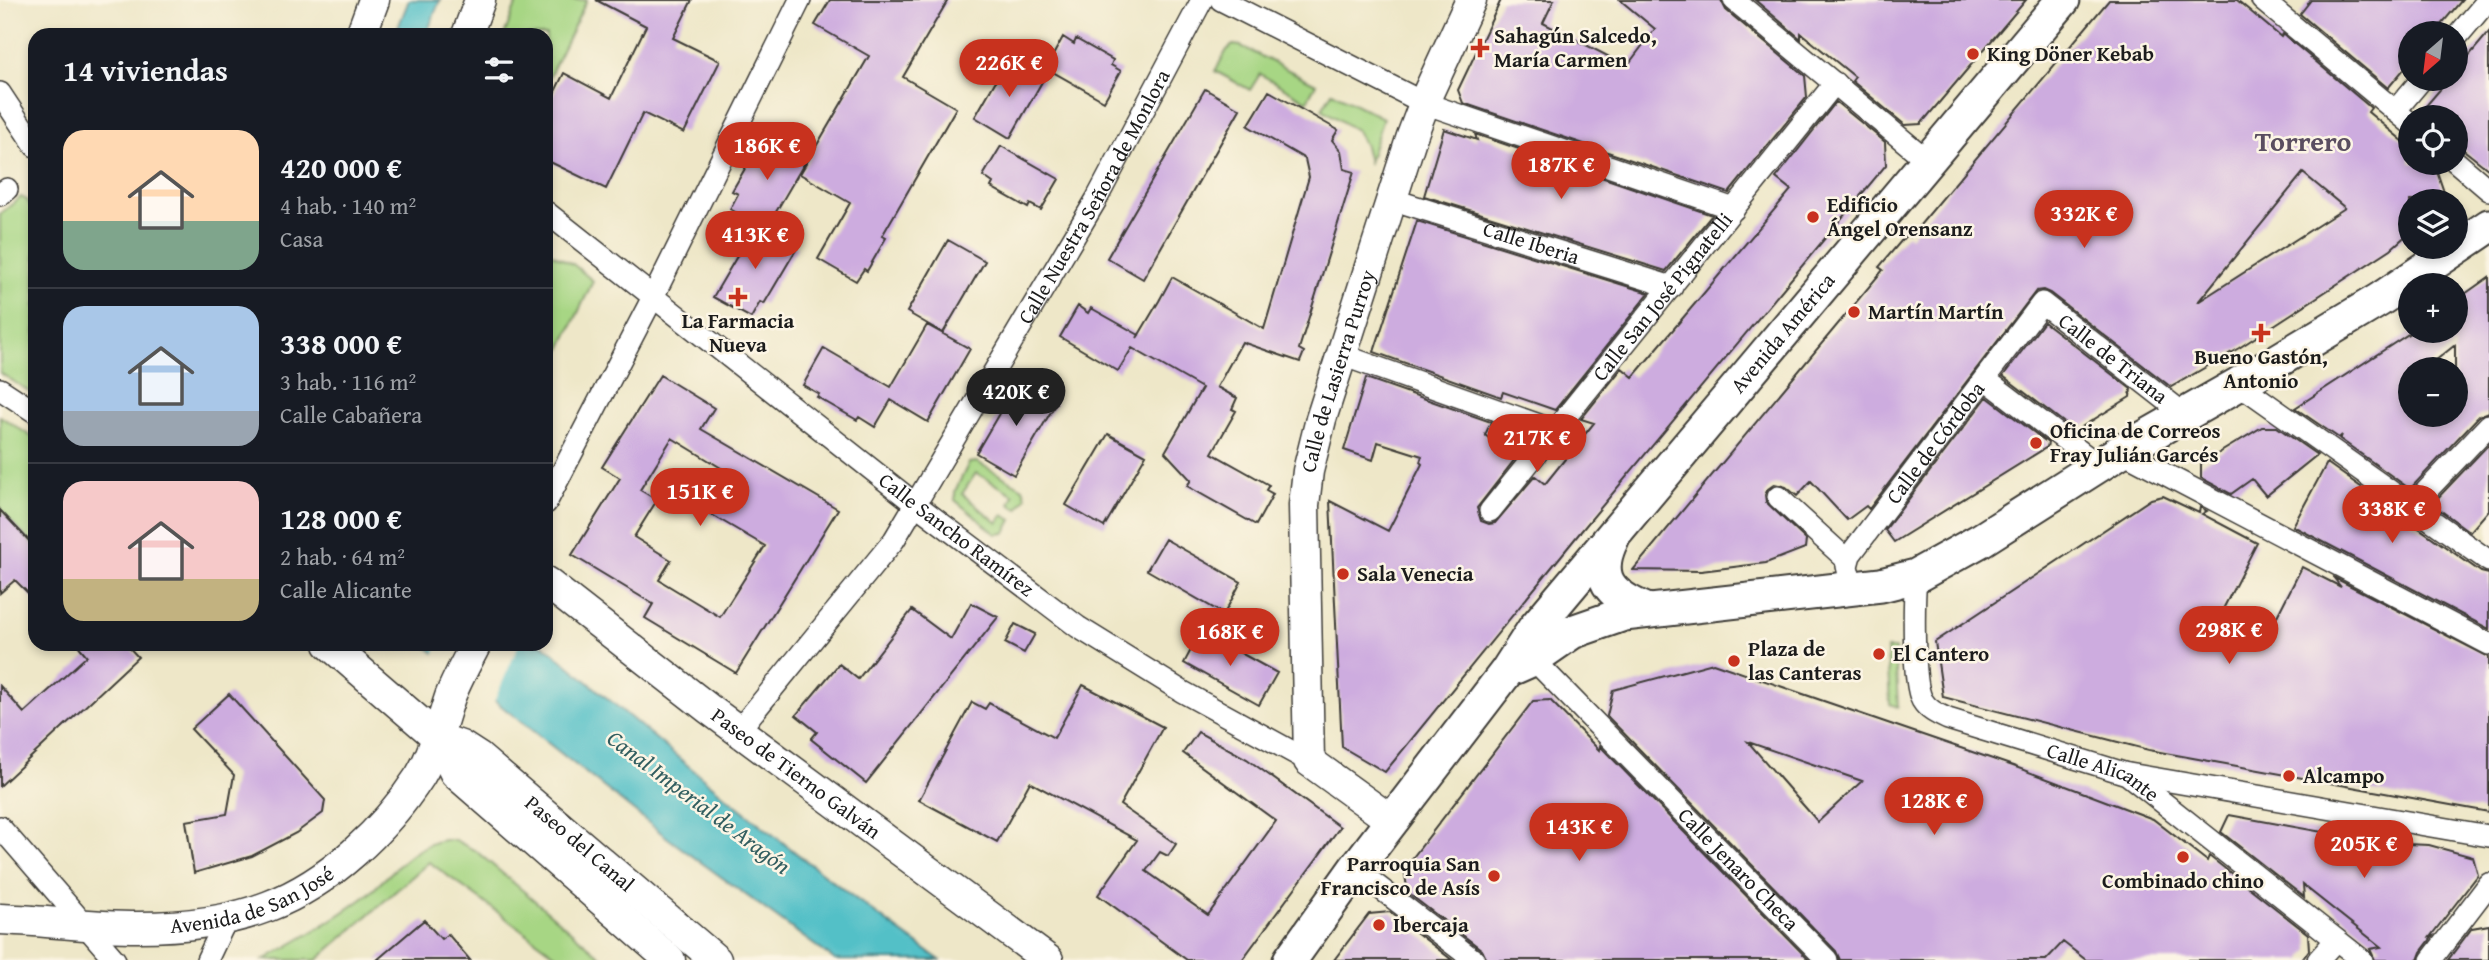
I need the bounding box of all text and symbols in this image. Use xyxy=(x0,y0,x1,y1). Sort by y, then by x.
place label: Sahagún Salcedo, María Carmen xyxy=(1494,20,1657,75)
north arrow xyxy=(2398,21,2468,91)
map controls xyxy=(2398,21,2468,427)
place label: King Döner Kebab xyxy=(1987,38,2154,69)
pin: 226K € xyxy=(952,40,1066,99)
marker: Sahagún Salcedo, María Carmen xyxy=(1472,40,1488,56)
text: 226K € xyxy=(975,45,1043,78)
marker: King Döner Kebab xyxy=(1965,46,1981,62)
text: 14 viviendas xyxy=(63,48,228,92)
icon: filters xyxy=(480,51,518,89)
street label: Calle Nuestra Señora de Monlora xyxy=(1010,64,1177,330)
button: locate xyxy=(2398,105,2468,175)
district label: Torrero xyxy=(2255,120,2351,161)
pin: 186K € xyxy=(710,122,824,182)
text: 186K € xyxy=(733,128,801,161)
pin: 187K € xyxy=(1504,142,1618,201)
text: 420 000 € xyxy=(280,145,402,189)
text: 187K € xyxy=(1527,147,1595,180)
icon: home xyxy=(119,158,203,242)
text: 4 hab. · 140 m² xyxy=(280,189,416,222)
place label: Edificio Ángel Orensanz xyxy=(1827,189,1973,244)
button: layers xyxy=(2398,189,2468,259)
pin: 332K € xyxy=(2027,190,2141,250)
text: 332K € xyxy=(2050,196,2118,229)
street label: Calle San José Pignatelli xyxy=(1585,205,1740,388)
marker: Edificio Ángel Orensanz xyxy=(1805,209,1821,225)
pin: 413K € xyxy=(698,212,812,271)
street label: Calle Iberia xyxy=(1479,213,1584,272)
text: 413K € xyxy=(721,217,789,250)
text: Casa xyxy=(280,222,323,255)
street label: Calle de Lasierra Purroy xyxy=(1292,265,1383,475)
street label: Avenida América xyxy=(1723,266,1842,400)
button: + xyxy=(2398,273,2468,343)
marker: La Farmacia Nueva xyxy=(730,289,746,305)
place label: Martín Martín xyxy=(1868,296,2004,327)
marker: Martín Martín xyxy=(1846,304,1862,320)
place label: La Farmacia Nueva xyxy=(682,305,794,360)
street label: Calle de Triana xyxy=(2052,306,2175,411)
text: 338 000 € xyxy=(280,321,402,365)
marker: Bueno Gastón, Antonio xyxy=(2253,325,2269,341)
icon: home xyxy=(119,334,203,418)
place label: Bueno Gastón, Antonio xyxy=(2194,341,2328,396)
button: − xyxy=(2398,357,2468,427)
text: 3 hab. · 116 m² xyxy=(280,365,416,398)
pin: 420K € xyxy=(959,368,1073,428)
text: 420K € xyxy=(982,374,1050,407)
street label: Calle de Córdoba xyxy=(1878,375,1992,510)
text: Calle Cabañera xyxy=(280,398,422,431)
pin: 217K € xyxy=(1480,414,1594,474)
place label: Oficina de Correos Fray Julián Garcés xyxy=(2050,415,2221,470)
text: 217K € xyxy=(1503,420,1571,453)
marker: Oficina de Correos Fray Julián Garcés xyxy=(2028,435,2044,451)
street label: Calle Sancho Ramírez xyxy=(872,465,1041,604)
pin: 151K € xyxy=(643,468,757,528)
text: 151K € xyxy=(666,474,734,507)
pin: 338K € xyxy=(2335,486,2449,545)
text: 338K € xyxy=(2358,491,2426,524)
text: 128 000 € xyxy=(280,496,402,540)
icon: home xyxy=(119,509,203,593)
text: 2 hab. · 64 m² xyxy=(280,540,405,573)
place label: Sala Venecia xyxy=(1357,558,1474,589)
marker: Sala Venecia xyxy=(1335,566,1351,582)
text: Calle Alicante xyxy=(280,573,412,606)
pin: 298K € xyxy=(2172,606,2286,666)
pin: 168K € xyxy=(1173,608,1287,668)
text: 298K € xyxy=(2195,612,2263,645)
text: 168K € xyxy=(1196,614,1264,647)
place label: Plaza de las Canteras xyxy=(1748,633,1861,688)
place label: El Cantero xyxy=(1893,638,1989,669)
marker: El Cantero xyxy=(1871,646,1887,662)
marker: Plaza de las Canteras xyxy=(1726,653,1742,669)
street label: Paseo de Tierno Galván xyxy=(705,700,888,846)
water label: Canal Imperial de Aragón xyxy=(601,722,798,882)
street label: Calle Alicante xyxy=(2043,734,2166,809)
place label: Alcampo xyxy=(2303,760,2385,791)
marker: Alcampo xyxy=(2281,768,2297,784)
pin: 128K € xyxy=(1877,778,1991,837)
text: 128K € xyxy=(1900,783,1968,816)
street label: Paseo del Canal xyxy=(518,788,642,899)
street label: Calle Jenaro Checa xyxy=(1671,800,1806,938)
pin: 143K € xyxy=(1522,804,1636,863)
text: 143K € xyxy=(1545,809,1613,842)
pin: 205K € xyxy=(2307,820,2421,880)
text: 205K € xyxy=(2330,826,2398,859)
place label: Parroquia San Francisco de Asís xyxy=(1321,848,1481,903)
marker: Combinado chino xyxy=(2175,849,2191,865)
street label: Avenida de San José xyxy=(169,858,340,941)
place label: Combinado chino xyxy=(2102,865,2264,896)
marker: Parroquia San Francisco de Asís xyxy=(1486,868,1502,884)
place label: Ibercaja xyxy=(1393,909,1469,940)
marker: Ibercaja xyxy=(1371,917,1387,933)

